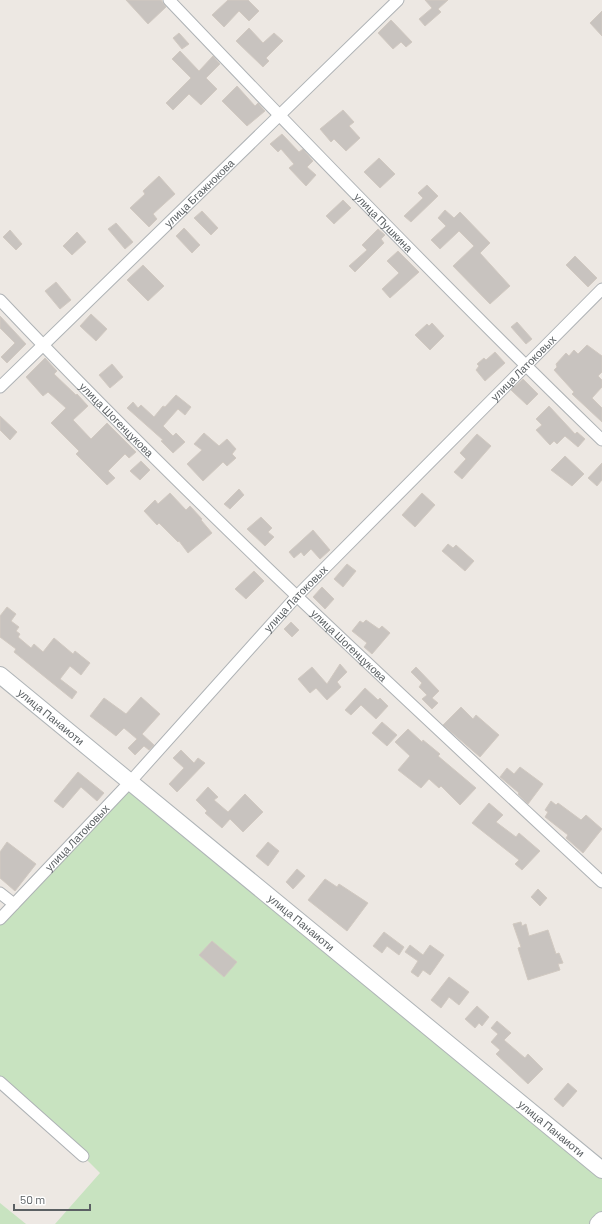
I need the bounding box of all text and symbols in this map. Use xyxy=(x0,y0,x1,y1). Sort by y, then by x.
street label: улица Бгажнокова xyxy=(161,155,237,230)
street label: улица Пушкина xyxy=(352,190,416,255)
street label: улица Латоковых xyxy=(488,332,559,403)
street label: улица Шогенцукова xyxy=(77,380,157,460)
street label: улица Латоковых xyxy=(261,562,330,634)
street label: улица Шогенцукова xyxy=(309,606,390,685)
street label: улица Панаиоти xyxy=(16,685,87,748)
street label: улица Латоковых xyxy=(42,801,112,873)
street label: улица Панаиоти xyxy=(266,891,337,953)
street label: улица Панаиоти xyxy=(516,1097,588,1159)
scale bar xyxy=(14,1186,90,1212)
text: 50 m xyxy=(20,1192,45,1206)

